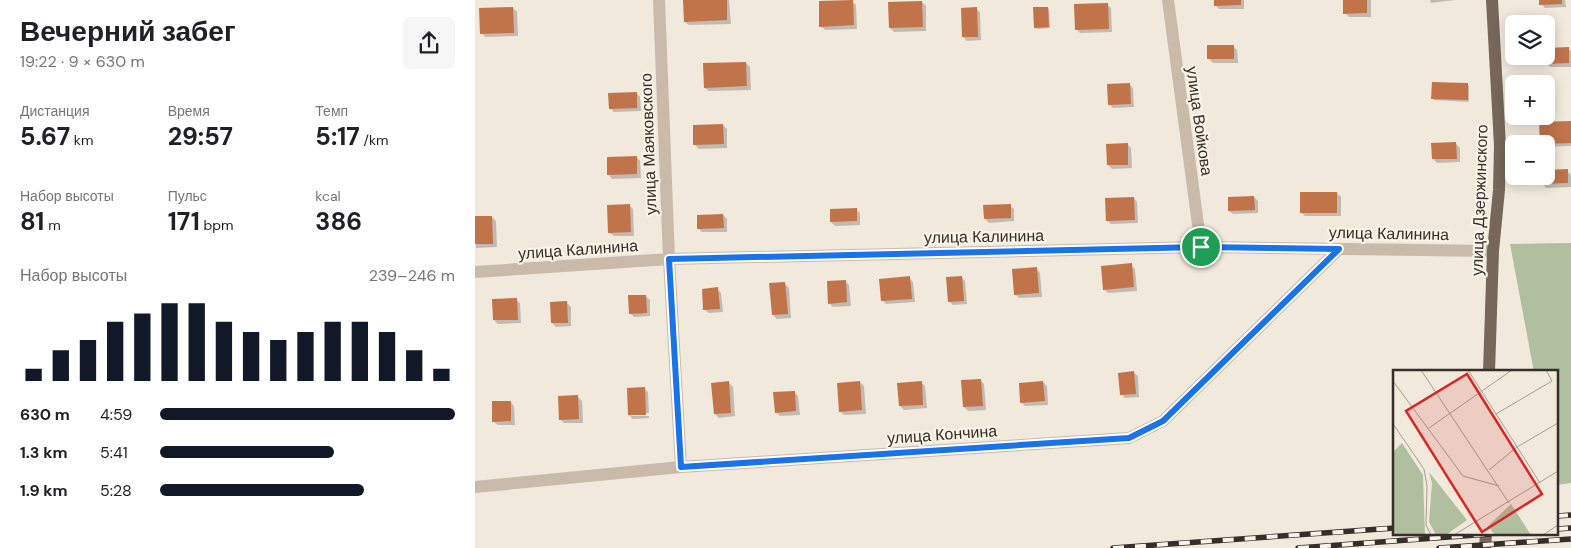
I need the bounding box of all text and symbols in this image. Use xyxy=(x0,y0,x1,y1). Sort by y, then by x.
text: Вечерний забег xyxy=(20,13,236,50)
map controls xyxy=(1505,15,1555,185)
button: layers xyxy=(1505,15,1555,65)
button: share xyxy=(403,17,455,69)
text: 19:22 · 9 × 630 m xyxy=(20,51,145,72)
street label: улица Войкова xyxy=(1181,65,1218,177)
street label: улица Маяковского xyxy=(636,72,661,215)
button: + xyxy=(1505,75,1555,125)
text: Дистанция xyxy=(20,102,90,120)
text: Время xyxy=(168,102,210,120)
text: Темп xyxy=(315,102,348,120)
text: 5.67 xyxy=(20,120,70,153)
text: 29:57 xyxy=(168,120,233,153)
text: 5:17 xyxy=(315,120,360,153)
street label: улица Дзержинского xyxy=(1466,124,1493,276)
text: km xyxy=(70,131,93,149)
text: /km xyxy=(360,131,389,149)
button: − xyxy=(1505,135,1555,185)
text: Набор высоты xyxy=(20,187,114,205)
text: Пульс xyxy=(168,187,207,205)
text: kcal xyxy=(315,187,341,205)
text: 81 xyxy=(20,205,44,238)
text: 171 xyxy=(168,205,200,238)
text: 386 xyxy=(315,205,362,238)
text: m xyxy=(44,216,61,234)
text: bpm xyxy=(200,216,234,234)
street label: улица Калинина xyxy=(1329,222,1449,245)
street label: улица Калинина xyxy=(924,225,1044,248)
pin xyxy=(1180,226,1222,268)
icon: arrive xyxy=(1187,233,1215,261)
street label: улица Калинина xyxy=(517,235,639,264)
text: Набор высоты xyxy=(20,265,127,286)
text: 239–246 m xyxy=(369,265,455,286)
inset map xyxy=(1393,370,1559,536)
text: 630 m xyxy=(20,404,70,425)
text: 4:59 xyxy=(100,404,132,425)
street label: улица Кончина xyxy=(886,420,998,449)
text: 1.3 km xyxy=(20,442,68,463)
text: 5:41 xyxy=(100,442,128,463)
text: 1.9 km xyxy=(20,480,68,501)
text: 5:28 xyxy=(100,480,132,501)

